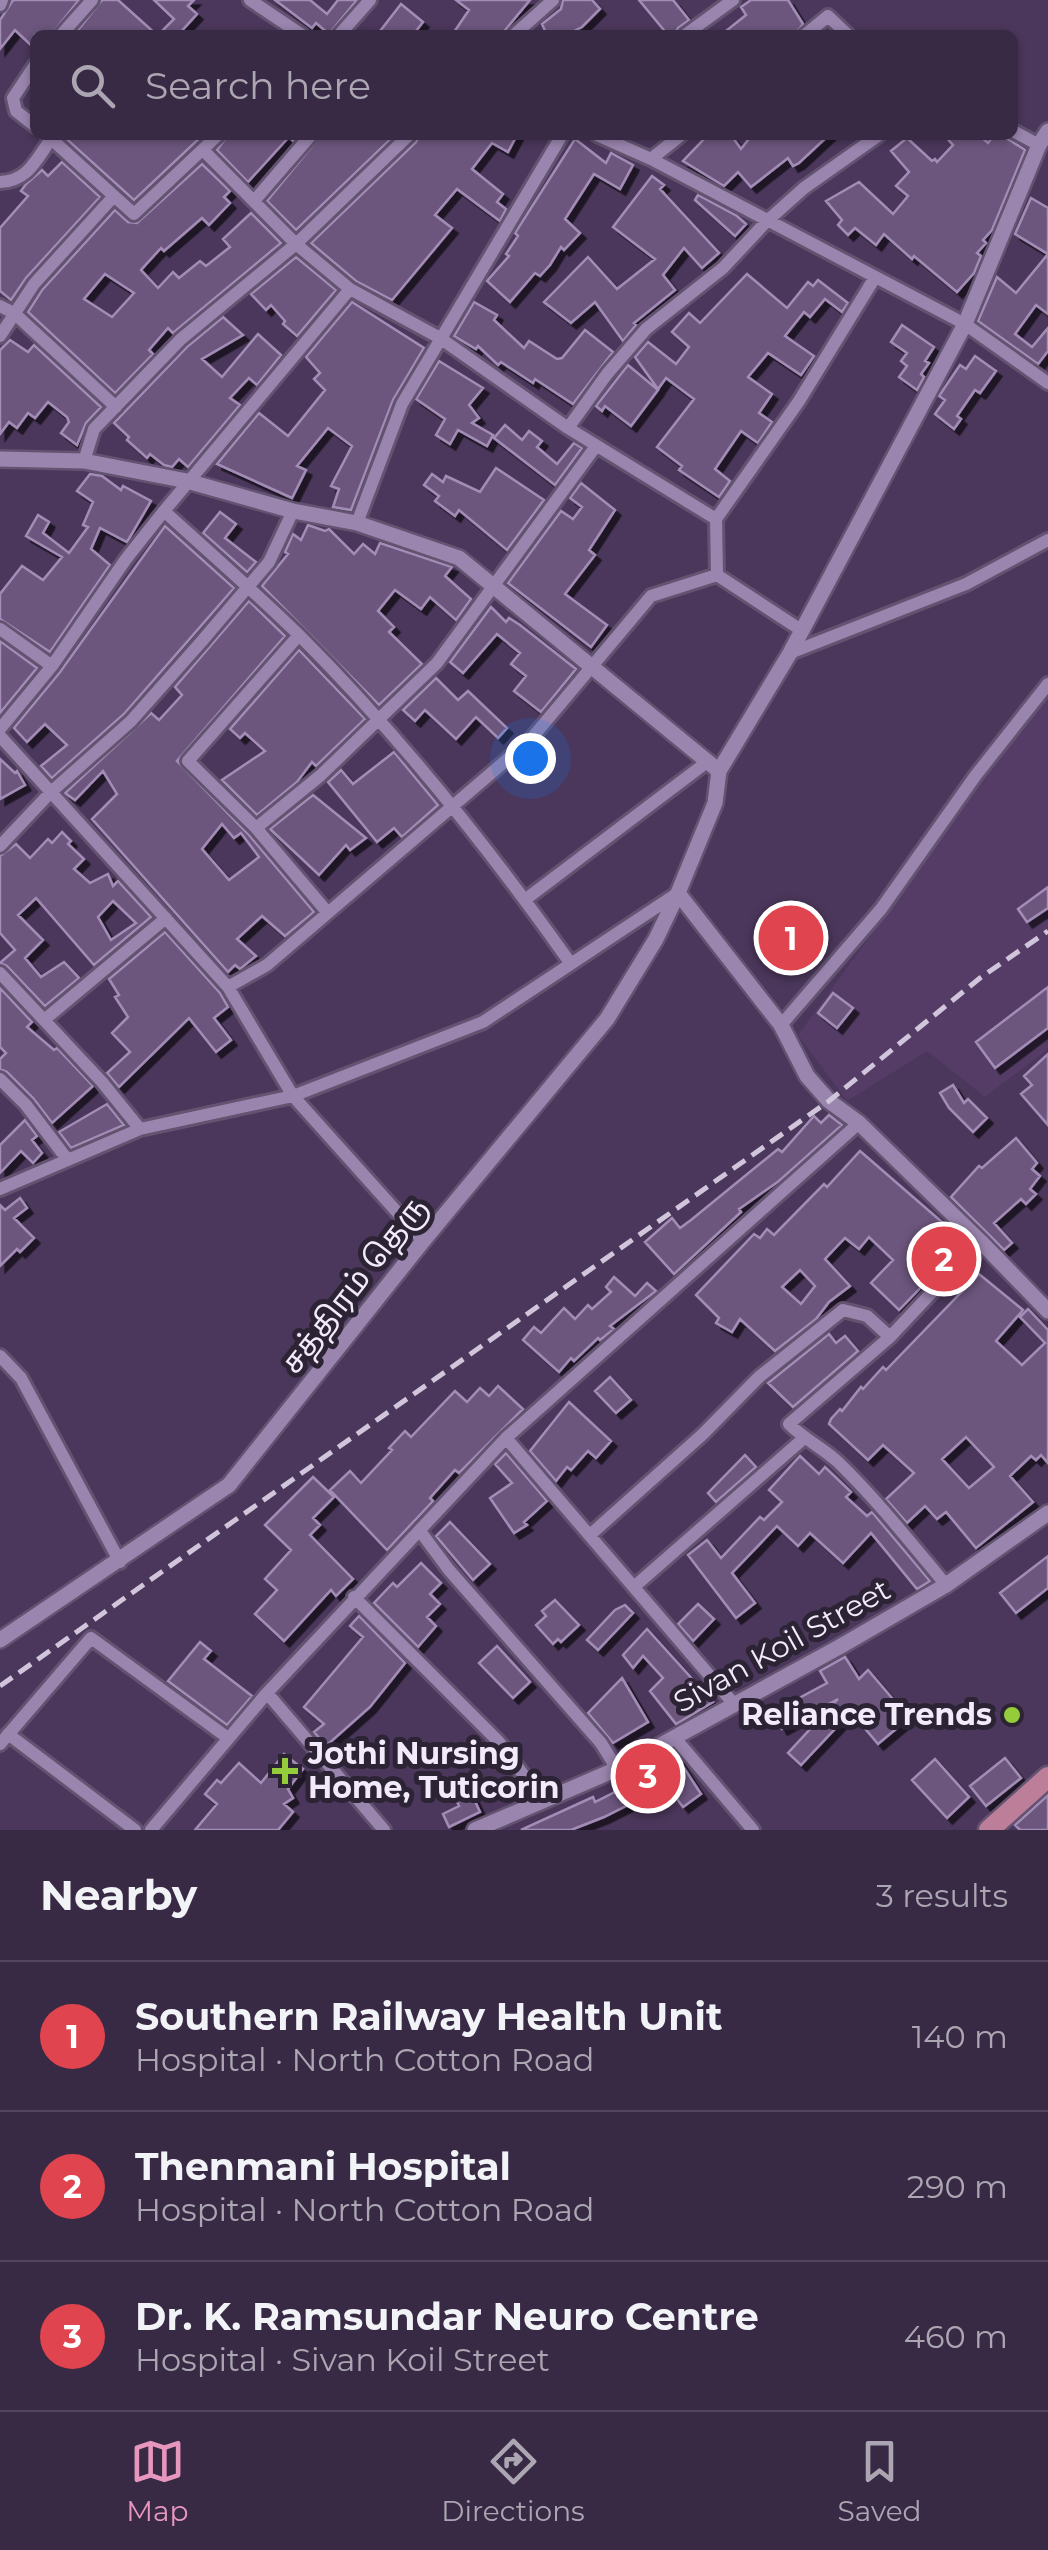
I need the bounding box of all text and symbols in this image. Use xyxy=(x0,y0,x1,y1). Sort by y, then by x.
search box xyxy=(30,30,1018,140)
icon: search xyxy=(65,58,120,113)
text: Search here xyxy=(145,62,371,109)
your location xyxy=(505,733,556,784)
pin: 1 xyxy=(758,900,824,976)
street label: சத்திரம் தெரு xyxy=(273,1189,436,1382)
pin: 2 xyxy=(912,1222,976,1296)
street label: Sivan Koil Street xyxy=(667,1571,897,1720)
place label: Reliance Trends xyxy=(741,1696,992,1733)
marker: Reliance Trends xyxy=(1001,1704,1023,1726)
place label: Jothi Nursing Home, Tuticorin xyxy=(307,1735,559,1806)
pin: 3 xyxy=(616,1738,680,1814)
marker: Jothi Nursing Home, Tuticorin xyxy=(272,1758,298,1784)
text: Nearby xyxy=(40,1869,197,1921)
text: 3 results xyxy=(876,1876,1008,1915)
text: Southern Railway Health Unit xyxy=(135,1993,723,2040)
text: 1 xyxy=(66,2017,79,2056)
text: 140 m xyxy=(912,2017,1008,2056)
text: Hospital · North Cotton Road xyxy=(135,2040,595,2079)
text: Thenmani Hospital xyxy=(135,2143,511,2190)
text: 2 xyxy=(63,2167,82,2206)
text: 290 m xyxy=(907,2167,1008,2206)
text: Hospital · North Cotton Road xyxy=(135,2190,595,2229)
text: Dr. K. Ramsundar Neuro Centre xyxy=(135,2293,759,2340)
text: 3 xyxy=(63,2317,82,2356)
text: 460 m xyxy=(904,2317,1008,2356)
text: Hospital · Sivan Koil Street xyxy=(135,2340,550,2379)
tab: Map xyxy=(126,2434,189,2528)
tab: Directions xyxy=(441,2434,585,2528)
tab: Saved xyxy=(837,2434,922,2528)

